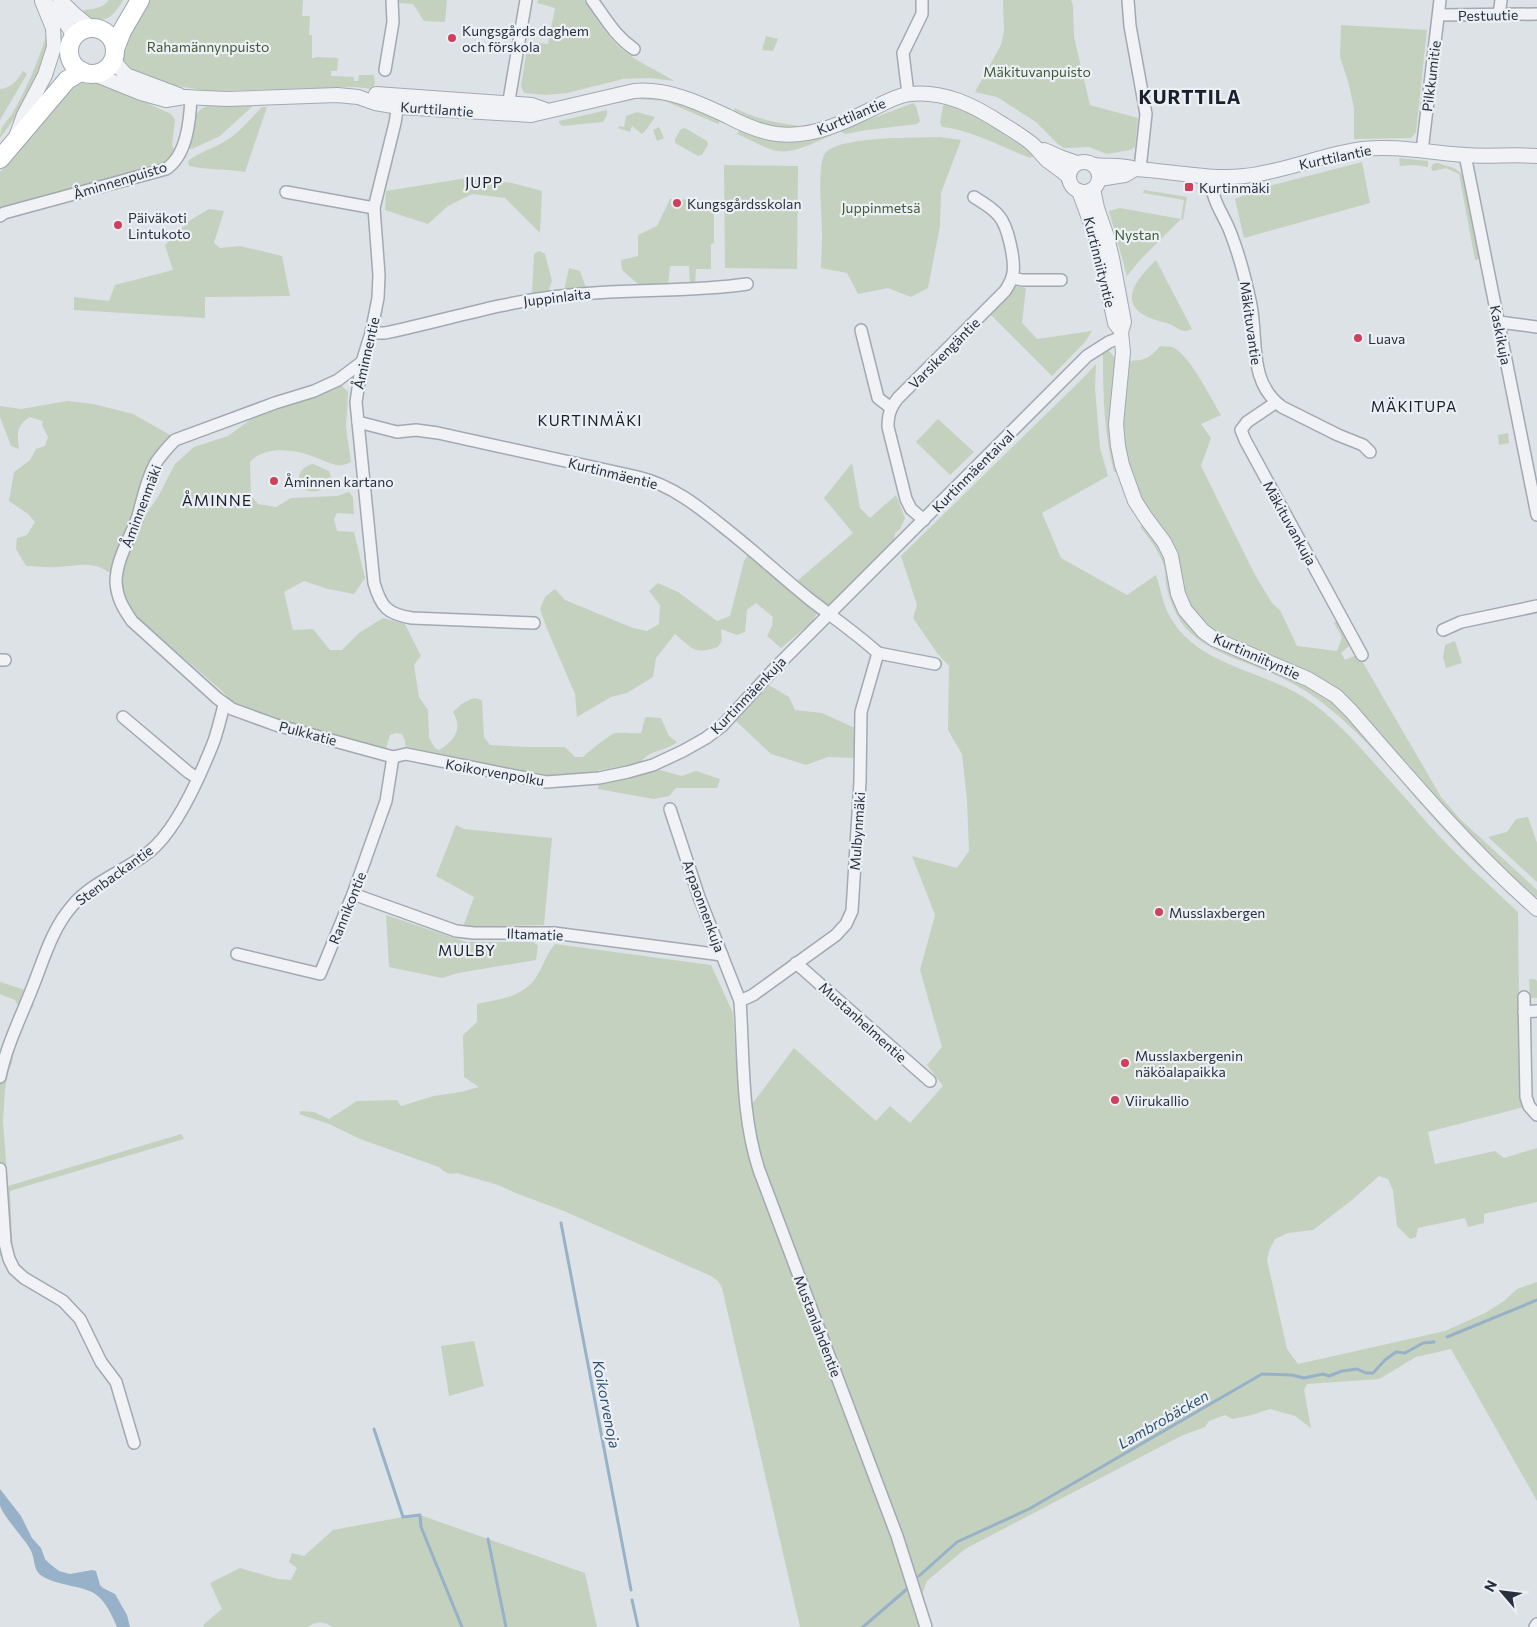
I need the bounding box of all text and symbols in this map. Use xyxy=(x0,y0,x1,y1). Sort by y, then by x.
street label: Pestuutie xyxy=(1458,6,1518,24)
place label: Kungsgårds daghem och förskola xyxy=(462,22,589,55)
marker: Kungsgårds daghem och förskola xyxy=(446,32,458,44)
park label: Rahamännynpuisto xyxy=(147,38,269,55)
street label: Pilkkumitie xyxy=(1418,39,1444,113)
park label: Mäkituvanpuisto xyxy=(983,63,1091,80)
district label: KURTTILA xyxy=(1138,85,1242,108)
street label: Kurttilantie xyxy=(814,94,888,138)
street label: Kurttilantie xyxy=(400,98,474,120)
street label: Kurttilantie xyxy=(1297,141,1373,173)
street label: Åminnenpuisto xyxy=(71,158,169,202)
district label: JUPP xyxy=(465,173,503,191)
place label: Kurtinmäki xyxy=(1199,179,1270,196)
marker: Kurtinmäki xyxy=(1183,181,1195,193)
place label: Kungsgårdsskolan xyxy=(687,195,801,212)
marker: Kungsgårdsskolan xyxy=(671,197,683,209)
park label: Juppinmetsä xyxy=(842,199,920,216)
place label: Päiväkoti Lintukoto xyxy=(128,209,191,242)
street label: Kurtinniityntie xyxy=(1081,215,1119,309)
marker: Päiväkoti Lintukoto xyxy=(112,219,124,231)
park label: Nystan xyxy=(1114,226,1160,243)
street label: Mäkituvantie xyxy=(1237,280,1265,366)
street label: Juppinlaita xyxy=(522,284,592,310)
street label: Kaskikuja xyxy=(1487,304,1515,366)
street label: Varsikengäntie xyxy=(905,314,983,392)
street label: Åminnentie xyxy=(349,315,383,391)
place label: Luava xyxy=(1368,330,1405,347)
marker: Luava xyxy=(1352,332,1364,344)
district label: MÄKITUPA xyxy=(1371,397,1457,415)
district label: KURTINMÄKI xyxy=(538,411,642,429)
street label: Kurtinmäentaival xyxy=(928,426,1018,516)
street label: Kurtinmäentie xyxy=(567,454,659,492)
street label: Åminnenmäki xyxy=(117,462,165,550)
place label: Åminnen kartano xyxy=(284,473,394,490)
marker: Åminnen kartano xyxy=(268,475,280,487)
street label: Mäkituvankuja xyxy=(1260,478,1320,568)
district label: ÅMINNE xyxy=(182,490,252,509)
street label: Kurtinniityntie xyxy=(1211,629,1303,683)
street label: Kurtinmäenkuja xyxy=(707,653,789,737)
street label: Pulkkatie xyxy=(277,717,339,749)
street label: Koikorvenpolku xyxy=(444,755,546,789)
street label: Mulbynmäki xyxy=(846,791,868,871)
street label: Stenbackantie xyxy=(72,841,156,909)
street label: Arpaonnenkuja xyxy=(679,858,729,954)
street label: Rannikontie xyxy=(325,869,369,947)
place label: Musslaxbergen xyxy=(1169,904,1265,921)
marker: Musslaxbergen xyxy=(1153,906,1165,918)
street label: Iltamatie xyxy=(506,925,564,943)
district label: MULBY xyxy=(438,941,496,959)
street label: Mustanhelmentie xyxy=(816,978,910,1066)
place label: Musslaxbergenin näköalapaikka xyxy=(1135,1047,1243,1080)
marker: Musslaxbergenin näköalapaikka xyxy=(1119,1057,1131,1069)
place label: Viirukallio xyxy=(1125,1092,1189,1109)
marker: Viirukallio xyxy=(1109,1094,1121,1106)
street label: Mustanlahdentie xyxy=(791,1273,845,1379)
water label: Koikorvenoja xyxy=(590,1358,624,1450)
water label: Lambrobäcken xyxy=(1115,1386,1211,1452)
north arrow xyxy=(1477,1567,1527,1617)
text: N xyxy=(1480,1577,1500,1594)

